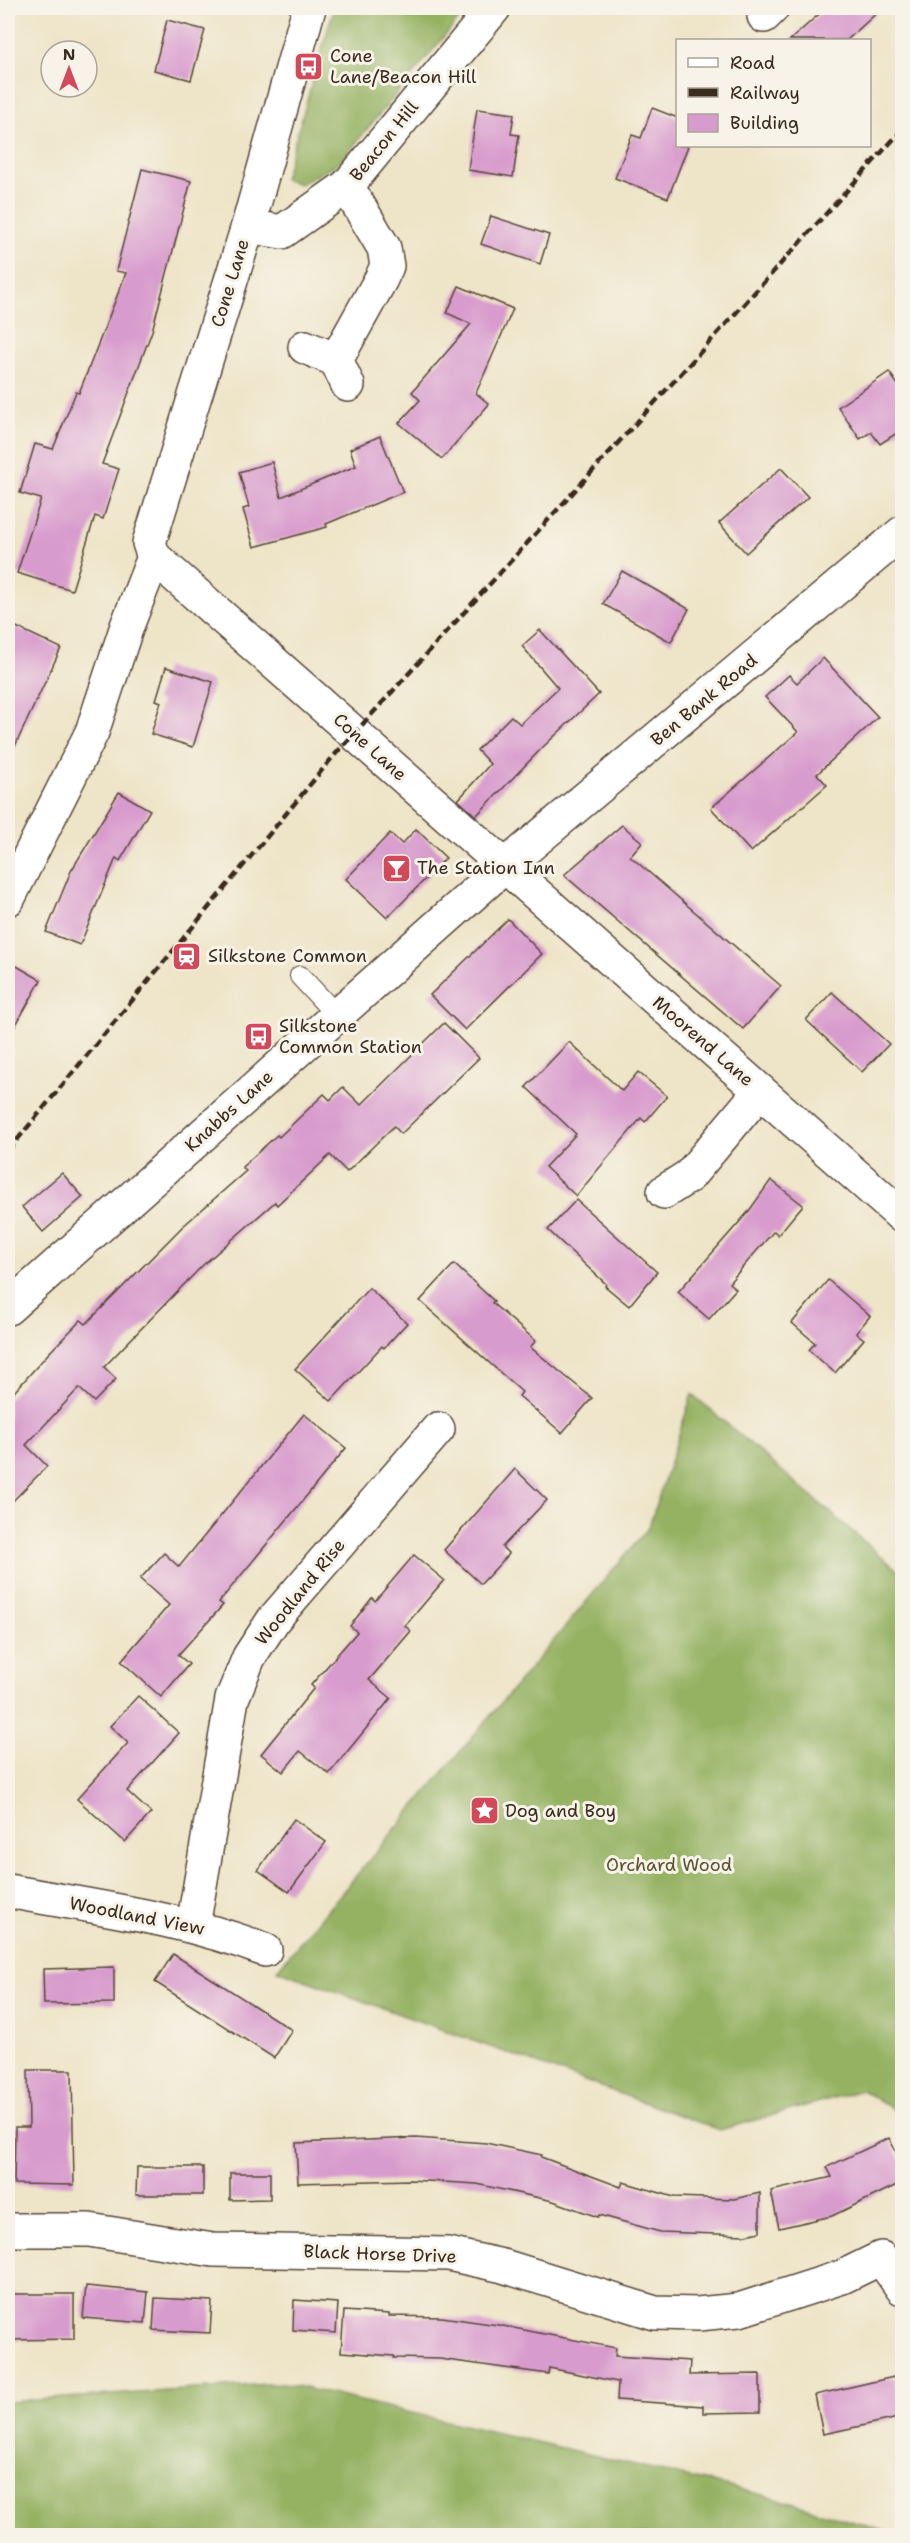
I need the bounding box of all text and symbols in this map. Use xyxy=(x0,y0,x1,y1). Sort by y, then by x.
north arrow xyxy=(39,39,99,99)
legend xyxy=(676,39,871,147)
text: N xyxy=(63,44,75,65)
place label: Cone Lane/Beacon Hill xyxy=(330,44,477,89)
bus stop icon: Cone Lane/Beacon Hill xyxy=(293,50,325,82)
text: Road xyxy=(730,51,775,75)
text: Railway xyxy=(730,81,800,105)
street label: Beacon Hill xyxy=(344,95,424,186)
text: Building xyxy=(730,111,799,135)
street label: Cone Lane xyxy=(205,236,255,330)
street label: Ben Bank Road xyxy=(646,648,762,752)
street label: Cone Lane xyxy=(328,708,412,786)
bar icon: The Station Inn xyxy=(380,852,412,884)
place label: The Station Inn xyxy=(417,856,555,880)
station icon: Silkstone Common xyxy=(171,940,203,972)
place label: Silkstone Common xyxy=(208,944,367,968)
street label: Moorend Lane xyxy=(647,990,759,1092)
place label: Silkstone Common Station xyxy=(279,1014,422,1059)
bus stop icon: Silkstone Common Station xyxy=(242,1020,274,1052)
street label: Knabbs Lane xyxy=(180,1065,278,1157)
street label: Woodland Rise xyxy=(250,1534,350,1650)
place icon: Dog and Boy xyxy=(468,1795,500,1827)
place label: Dog and Boy xyxy=(505,1799,616,1823)
park label: Orchard Wood xyxy=(606,1853,732,1877)
street label: Woodland View xyxy=(67,1891,207,1941)
street label: Black Horse Drive xyxy=(303,2239,457,2269)

